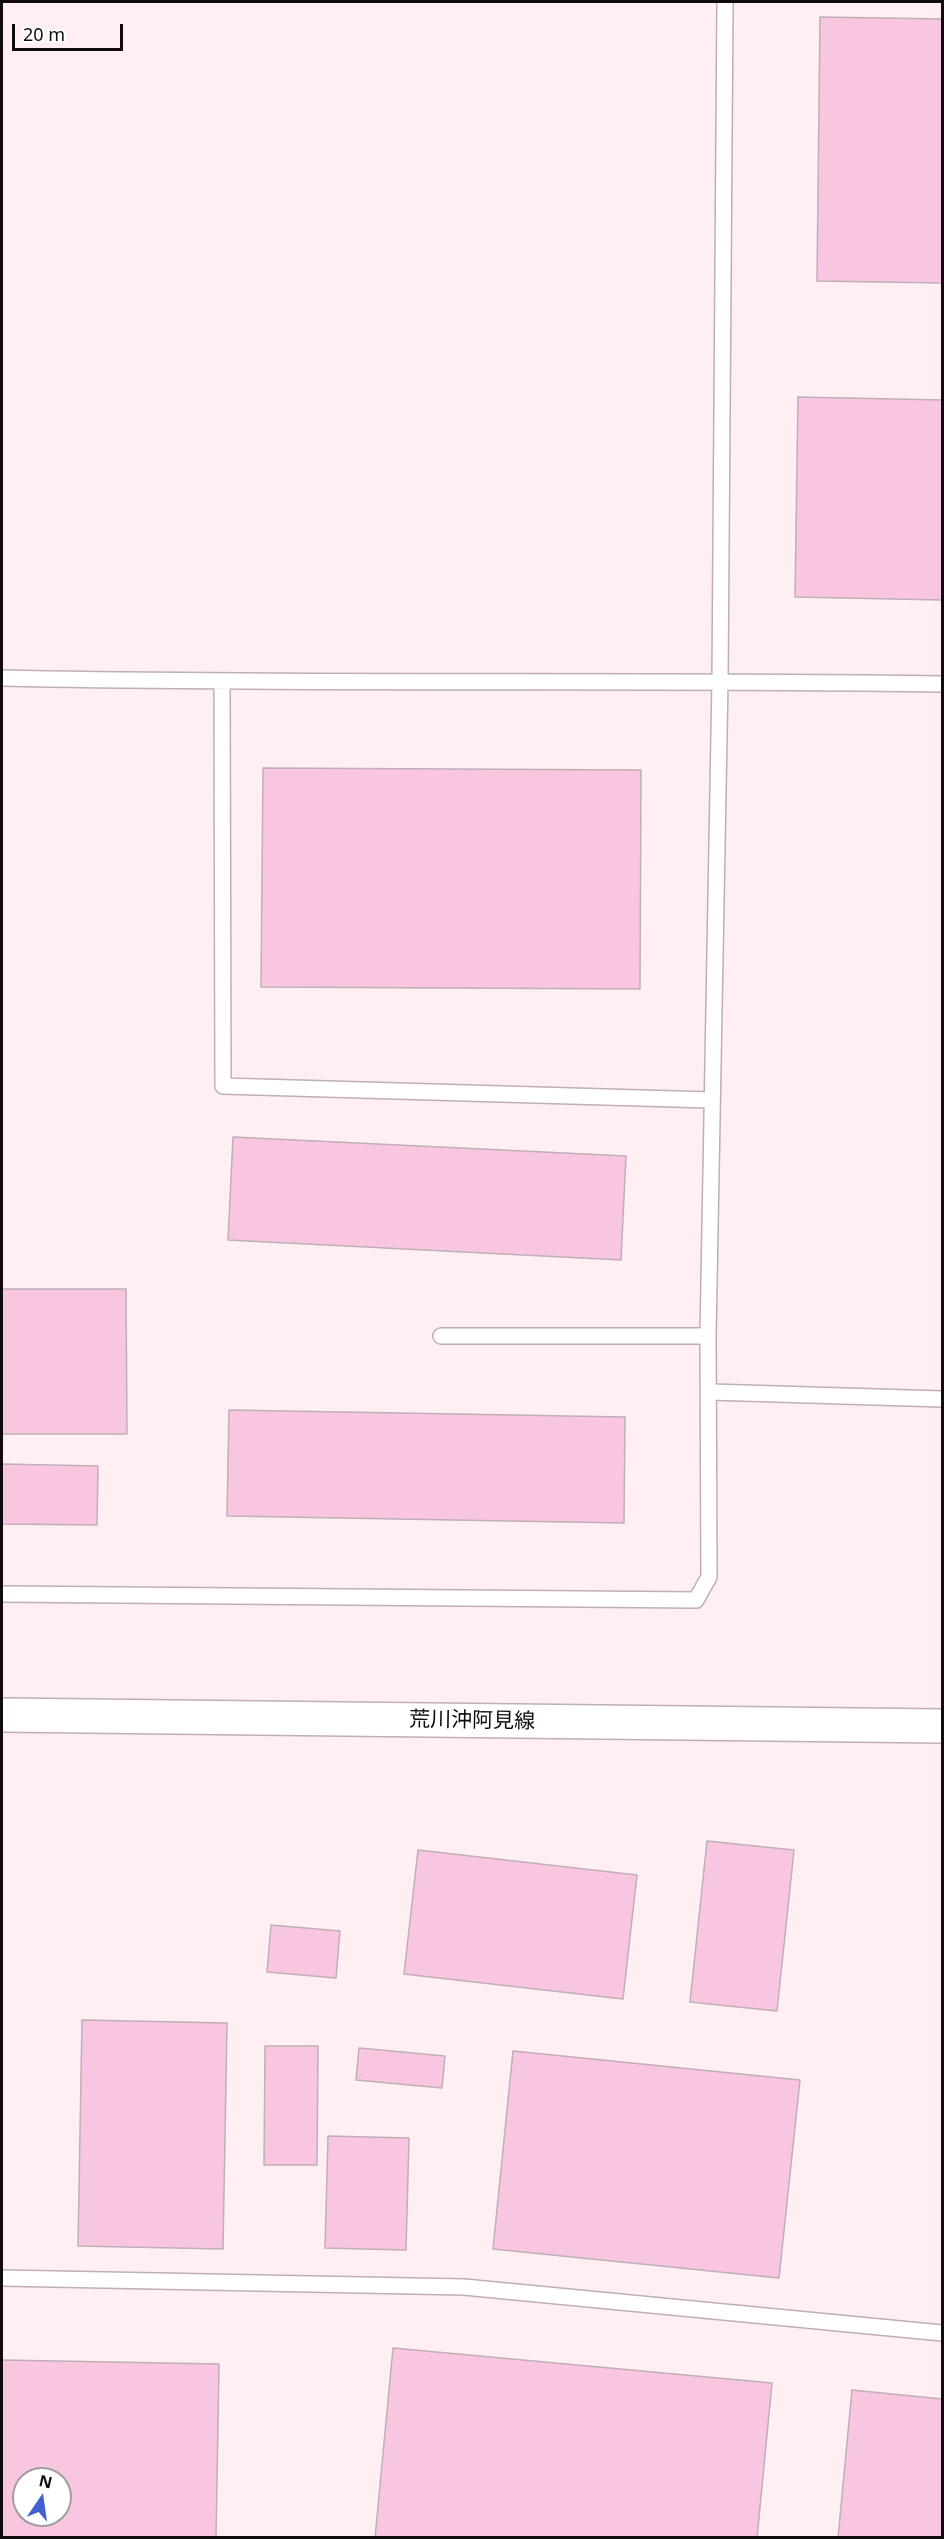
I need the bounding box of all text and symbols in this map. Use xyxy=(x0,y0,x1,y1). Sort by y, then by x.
scale bar xyxy=(15,12,126,50)
text: 20 m xyxy=(23,22,65,46)
street label: 荒川沖阿見線 xyxy=(409,1707,535,1735)
north arrow xyxy=(12,2467,72,2527)
text: N xyxy=(37,2469,54,2494)

